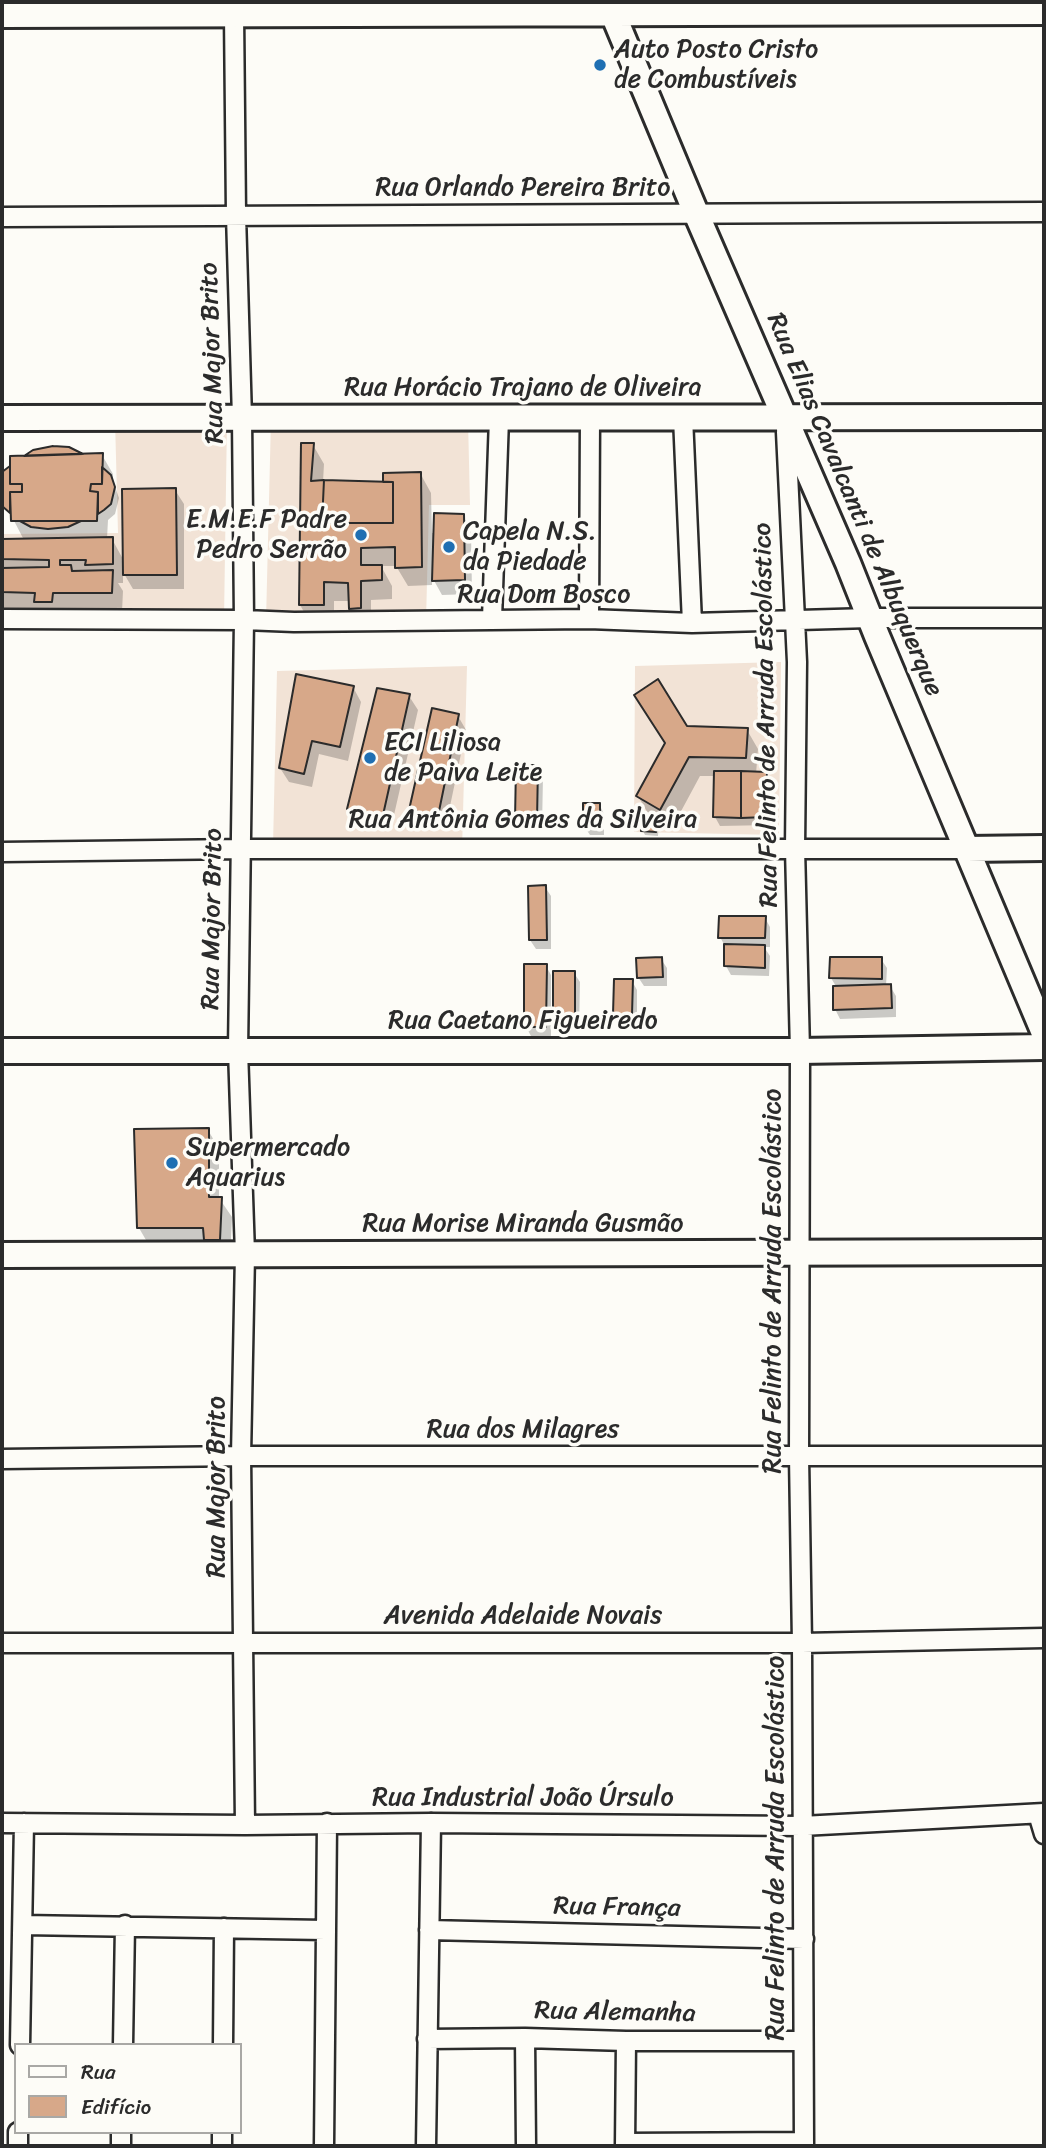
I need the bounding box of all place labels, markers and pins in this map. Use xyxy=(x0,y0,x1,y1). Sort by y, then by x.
place label: Auto Posto Cristo de Combustíveis xyxy=(614,34,818,96)
marker: Auto Posto Cristo de Combustíveis xyxy=(592,57,608,73)
place label: E.M.E.F Padre Pedro Serrão xyxy=(186,504,347,566)
place label: Capela N.S. da Piedade xyxy=(463,516,597,578)
marker: E.M.E.F Padre Pedro Serrão xyxy=(353,527,369,543)
marker: Capela N.S. da Piedade xyxy=(441,539,457,555)
place label: ECI Liliosa de Paiva Leite xyxy=(384,727,542,788)
marker: ECI Liliosa de Paiva Leite xyxy=(362,750,378,766)
place label: Supermercado Aquarius xyxy=(186,1132,350,1194)
marker: Supermercado Aquarius xyxy=(164,1155,180,1171)

